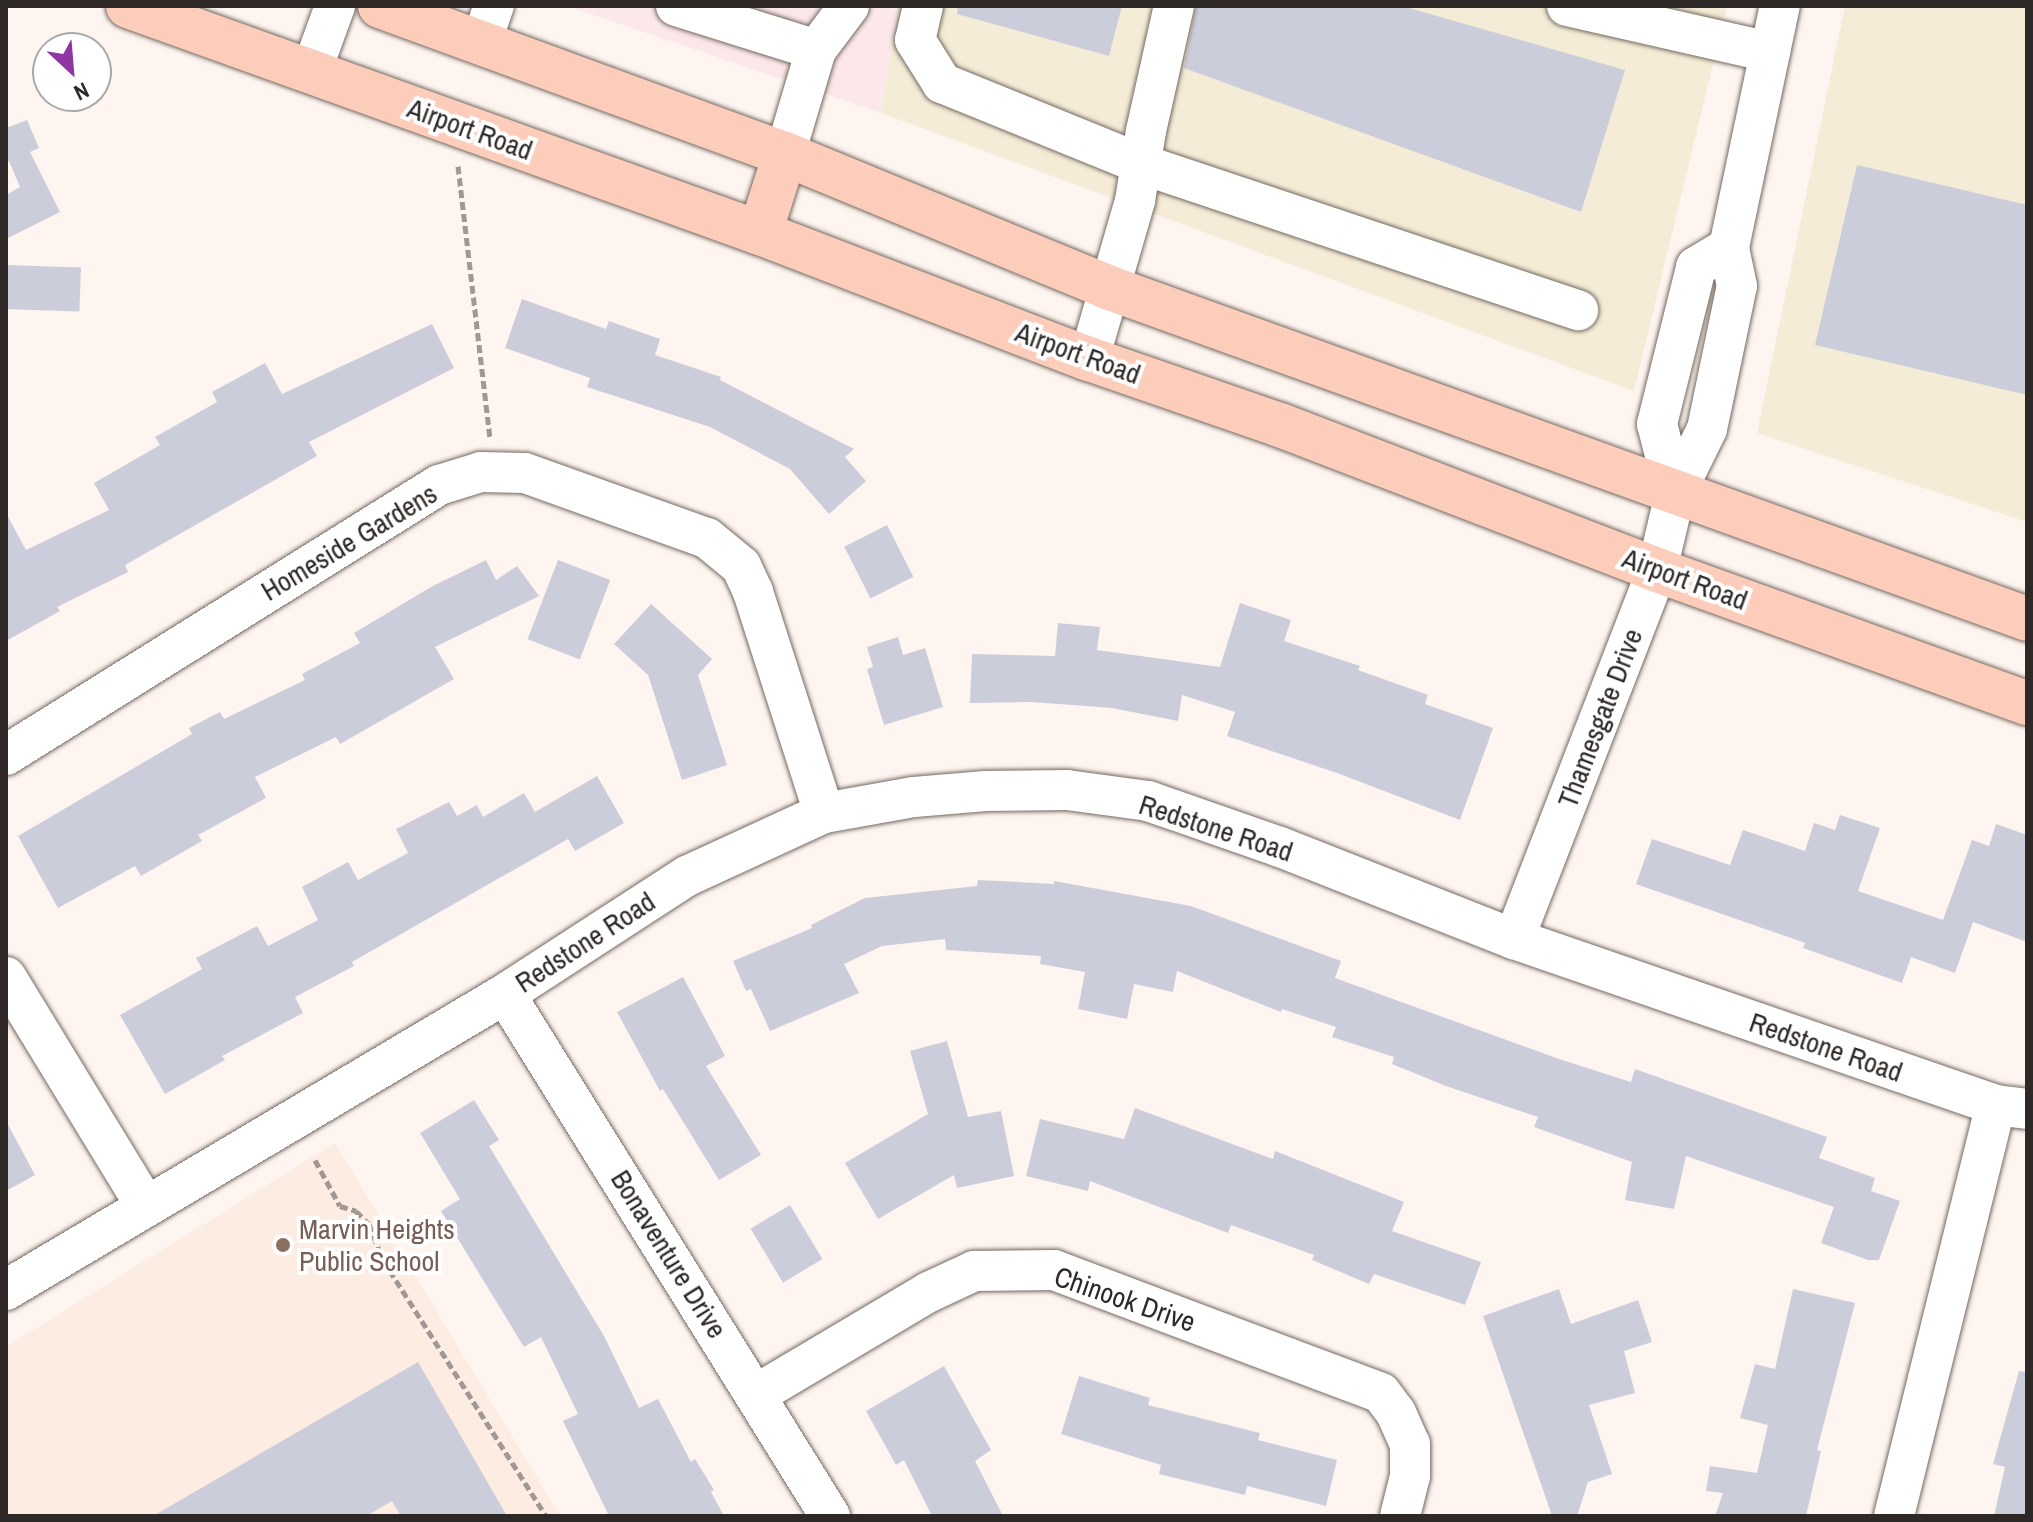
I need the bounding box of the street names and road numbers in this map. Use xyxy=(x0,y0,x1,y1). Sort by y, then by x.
street label: Airport Road xyxy=(403,91,537,167)
street label: Airport Road xyxy=(1011,315,1145,391)
street label: Homeside Gardens xyxy=(255,476,443,608)
street label: Airport Road xyxy=(1618,541,1752,617)
street label: Thamesgate Drive xyxy=(1550,624,1650,812)
street label: Redstone Road xyxy=(1135,787,1297,869)
street label: Redstone Road xyxy=(509,884,661,1000)
street label: Redstone Road xyxy=(1745,1005,1907,1089)
street label: Bonaventure Drive xyxy=(604,1164,734,1344)
street label: Chinook Drive xyxy=(1050,1259,1200,1339)

